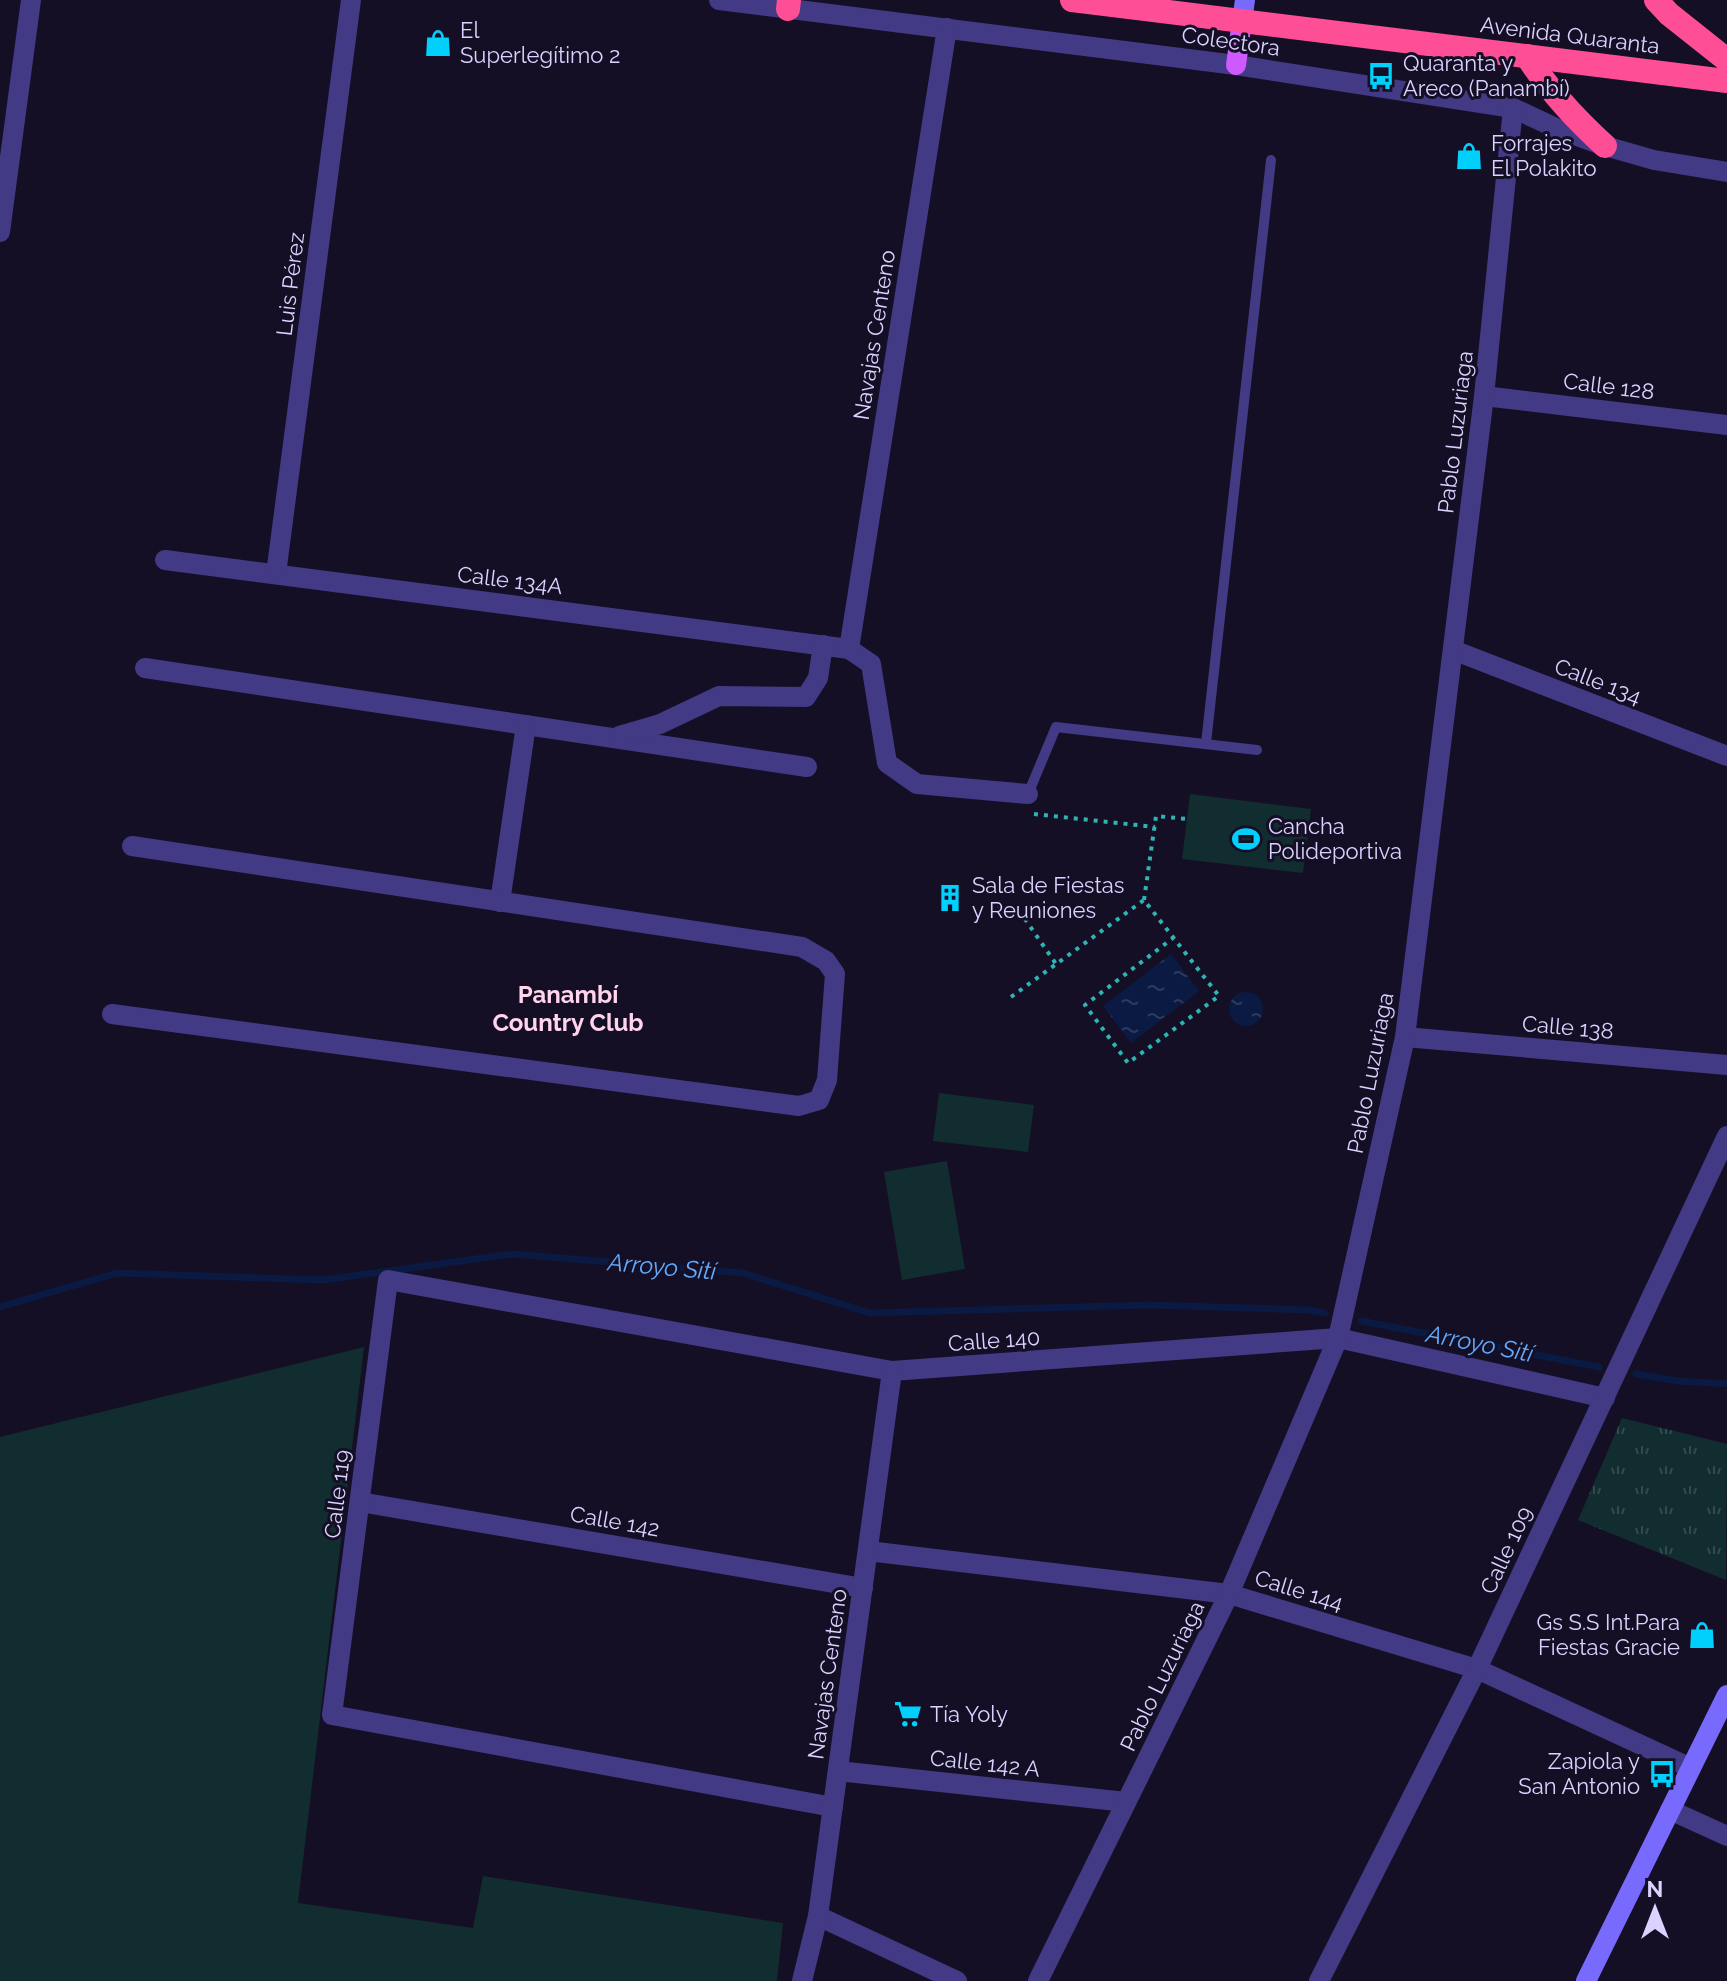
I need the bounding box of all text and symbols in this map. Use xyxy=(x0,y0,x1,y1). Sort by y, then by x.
street label: Avenida Quaranta xyxy=(1479,11,1661,59)
place label: El Superlegítimo 2 xyxy=(460,17,620,68)
street label: Colectora xyxy=(1180,21,1282,61)
shop icon: El Superlegítimo 2 xyxy=(423,28,453,58)
place label: Quaranta y Areco (Panambí) xyxy=(1403,50,1570,101)
bus stop icon: Quaranta y Areco (Panambí) xyxy=(1366,61,1396,91)
place label: Forrajes El Polakito xyxy=(1491,130,1597,181)
shop icon: Forrajes El Polakito xyxy=(1454,141,1484,171)
street label: Luis Pérez xyxy=(271,231,309,337)
street label: Navajas Centeno xyxy=(848,248,900,422)
street label: Pablo Luzuriaga xyxy=(1432,349,1478,515)
street label: Calle 128 xyxy=(1562,368,1656,404)
street label: Calle 134A xyxy=(456,561,564,599)
street label: Calle 134 xyxy=(1551,653,1645,709)
place label: Cancha Polideportiva xyxy=(1268,813,1402,864)
sports icon: Cancha Polideportiva xyxy=(1231,824,1261,854)
place label: Sala de Fiestas y Reuniones xyxy=(972,872,1124,923)
building icon: Sala de Fiestas y Reuniones xyxy=(935,883,965,913)
district label: Panambí Country Club xyxy=(492,980,644,1037)
street label: Pablo Luzuriaga xyxy=(1342,990,1398,1156)
street label: Calle 138 xyxy=(1521,1010,1615,1044)
water label: Arroyo Sití xyxy=(605,1247,720,1286)
water label: Arroyo Sití xyxy=(1422,1319,1539,1369)
street label: Calle 140 xyxy=(947,1324,1041,1356)
street label: Calle 119 xyxy=(319,1448,355,1540)
street label: Calle 142 xyxy=(568,1500,662,1542)
street label: Calle 109 xyxy=(1474,1502,1538,1598)
street label: Calle 144 xyxy=(1252,1564,1346,1616)
street label: Navajas Centeno xyxy=(802,1587,852,1761)
street label: Pablo Luzuriaga xyxy=(1114,1597,1210,1755)
place label: Gs S.S Int.Para Fiestas Gracie xyxy=(1537,1609,1680,1660)
shop icon: Gs S.S Int.Para Fiestas Gracie xyxy=(1687,1620,1717,1650)
supermarket icon: Tía Yoly xyxy=(893,1699,923,1729)
place label: Tía Yoly xyxy=(930,1701,1008,1727)
street label: Calle 142 A xyxy=(929,1744,1041,1782)
place label: Zapiola y San Antonio xyxy=(1518,1748,1640,1799)
bus stop icon: Zapiola y San Antonio xyxy=(1647,1759,1677,1789)
north arrow xyxy=(1615,1869,1695,1949)
text: N xyxy=(1647,1876,1663,1902)

